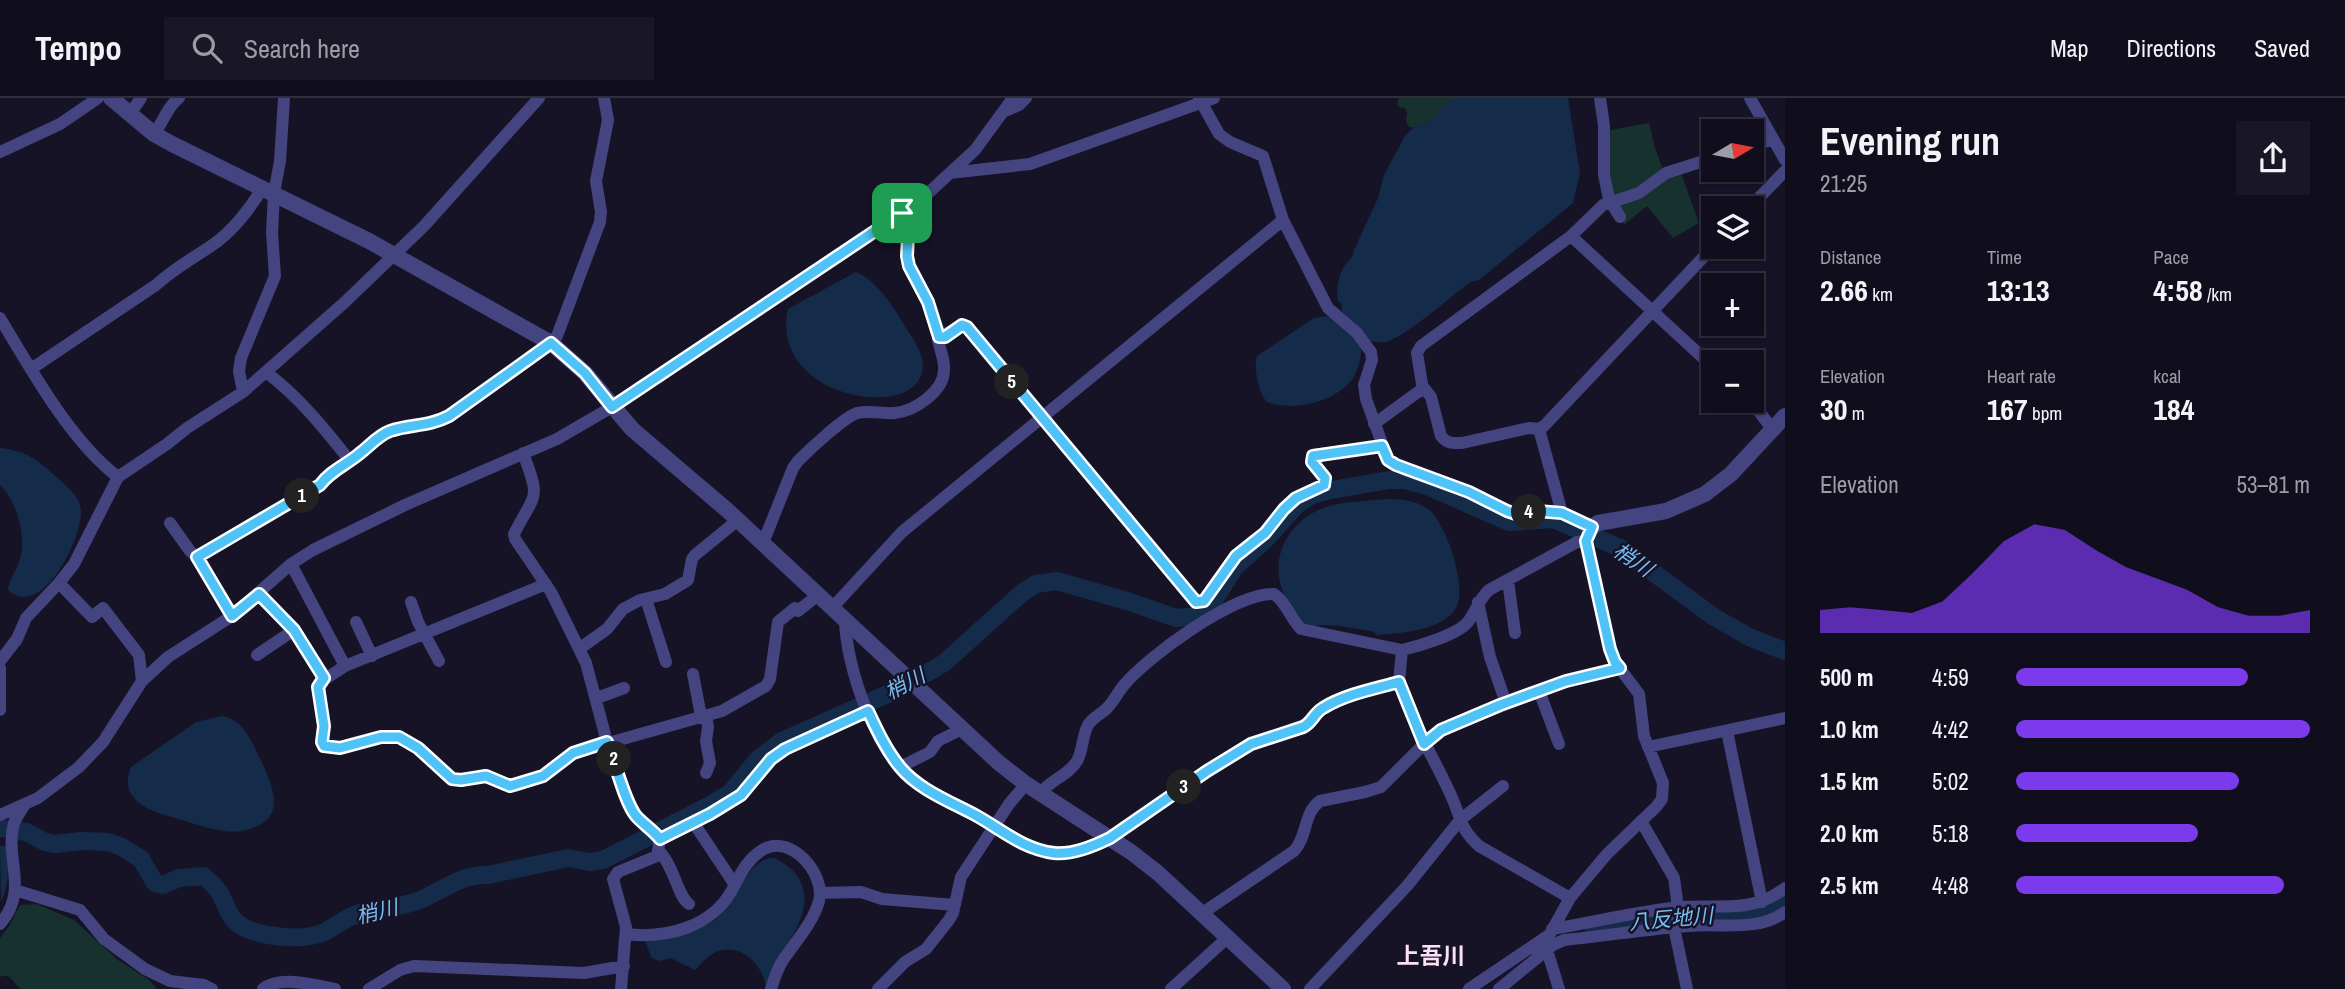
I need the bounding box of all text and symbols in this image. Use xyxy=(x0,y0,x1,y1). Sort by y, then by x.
search box xyxy=(164,17,654,80)
text: Tempo xyxy=(35,26,122,70)
icon: search xyxy=(188,29,226,67)
text: Search here xyxy=(244,31,360,66)
text: Map xyxy=(2050,32,2088,64)
text: Directions xyxy=(2126,32,2216,64)
text: Saved xyxy=(2254,32,2310,64)
text: Evening run xyxy=(1820,116,2000,167)
north arrow xyxy=(1701,119,1764,182)
map controls xyxy=(1701,119,1764,413)
button: share xyxy=(2236,121,2310,195)
text: 21:25 xyxy=(1820,168,1867,199)
pin xyxy=(872,183,932,243)
icon: arrive xyxy=(883,194,921,232)
button: layers xyxy=(1701,196,1764,259)
text: Distance xyxy=(1820,244,1881,270)
text: Time xyxy=(1987,244,2022,270)
text: Pace xyxy=(2153,244,2189,270)
text: 2.66 xyxy=(1820,270,1868,310)
text: 13:13 xyxy=(1987,270,2050,310)
text: 4:58 xyxy=(2153,270,2203,310)
button: + xyxy=(1701,273,1764,336)
text: km xyxy=(1868,281,1893,307)
text: /km xyxy=(2203,281,2232,307)
button: − xyxy=(1701,350,1764,413)
text: Elevation xyxy=(1820,363,1885,389)
text: Heart rate xyxy=(1987,363,2056,389)
text: kcal xyxy=(2153,363,2181,389)
pin: 5 xyxy=(995,364,1030,400)
text: 5 xyxy=(1007,368,1016,394)
text: 30 xyxy=(1820,389,1847,429)
text: 167 xyxy=(1987,389,2028,429)
text: 184 xyxy=(2153,389,2194,429)
text: m xyxy=(1847,400,1865,426)
text: bpm xyxy=(2028,400,2062,426)
text: Elevation xyxy=(1820,469,1899,500)
text: 53–81 m xyxy=(2237,469,2310,500)
pin: 1 xyxy=(284,478,320,514)
text: 1 xyxy=(297,482,306,508)
pin: 4 xyxy=(1512,494,1546,530)
text: 4 xyxy=(1524,498,1533,524)
water label: 梢川 xyxy=(1608,536,1660,584)
water label: 梢川 xyxy=(879,660,932,706)
text: 500 m xyxy=(1820,662,1873,693)
text: 4:59 xyxy=(1932,662,1969,693)
text: 1.0 km xyxy=(1820,714,1879,745)
text: 4:42 xyxy=(1932,714,1969,745)
pin: 2 xyxy=(596,742,632,776)
text: 2 xyxy=(609,745,618,771)
text: 1.5 km xyxy=(1820,766,1879,797)
text: 5:02 xyxy=(1932,766,1969,797)
pin: 3 xyxy=(1166,770,1202,804)
text: 3 xyxy=(1179,773,1188,799)
text: 2.0 km xyxy=(1820,818,1879,849)
text: 5:18 xyxy=(1932,818,1969,849)
text: 2.5 km xyxy=(1820,870,1879,901)
text: 4:48 xyxy=(1932,870,1969,901)
water label: 梢川 xyxy=(353,892,403,931)
water label: 八反地川 xyxy=(1628,900,1716,937)
district label: 上吾川 xyxy=(1397,940,1466,971)

